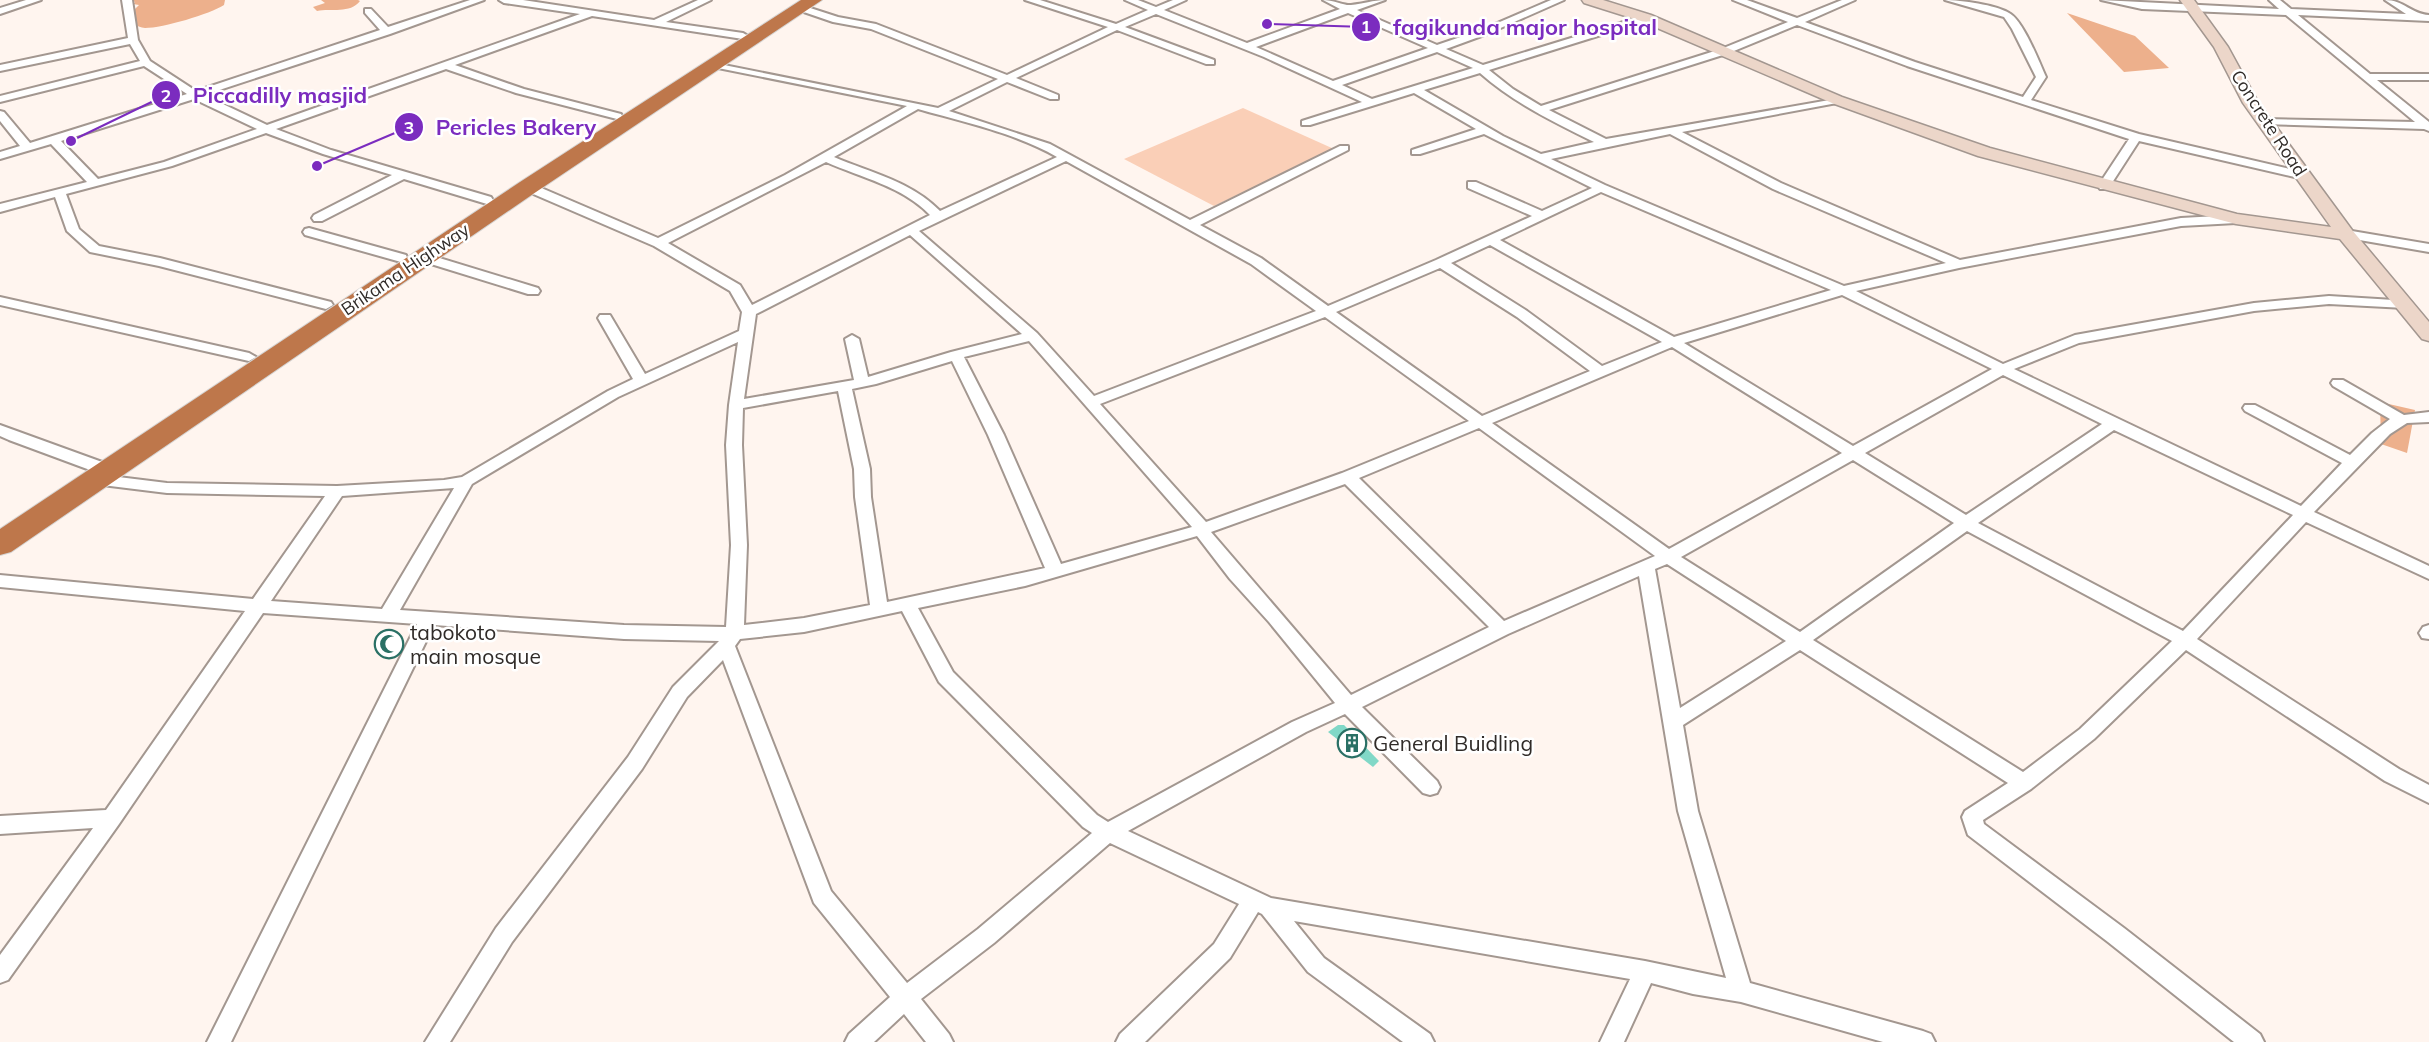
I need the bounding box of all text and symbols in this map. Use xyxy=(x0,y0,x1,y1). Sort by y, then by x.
callout: fagikunda major hospital xyxy=(1351,7,1669,47)
text: fagikunda major hospital xyxy=(1393,13,1657,41)
text: 1 xyxy=(1361,15,1371,38)
street label: Concrete Road xyxy=(2226,65,2312,181)
callout: Piccadilly masjid xyxy=(151,75,379,115)
text: Piccadilly masjid xyxy=(193,81,367,109)
text: 2 xyxy=(161,84,171,107)
callout: Pericles Bakery xyxy=(394,107,609,147)
text: Pericles Bakery xyxy=(436,113,596,141)
text: 3 xyxy=(404,116,414,139)
street label: Brikama Highway xyxy=(337,217,474,320)
place label: tabokoto main mosque xyxy=(410,619,541,669)
mosque icon: tabokoto main mosque xyxy=(373,628,405,660)
building icon: General Buidling xyxy=(1336,727,1368,759)
place label: General Buidling xyxy=(1373,730,1533,756)

